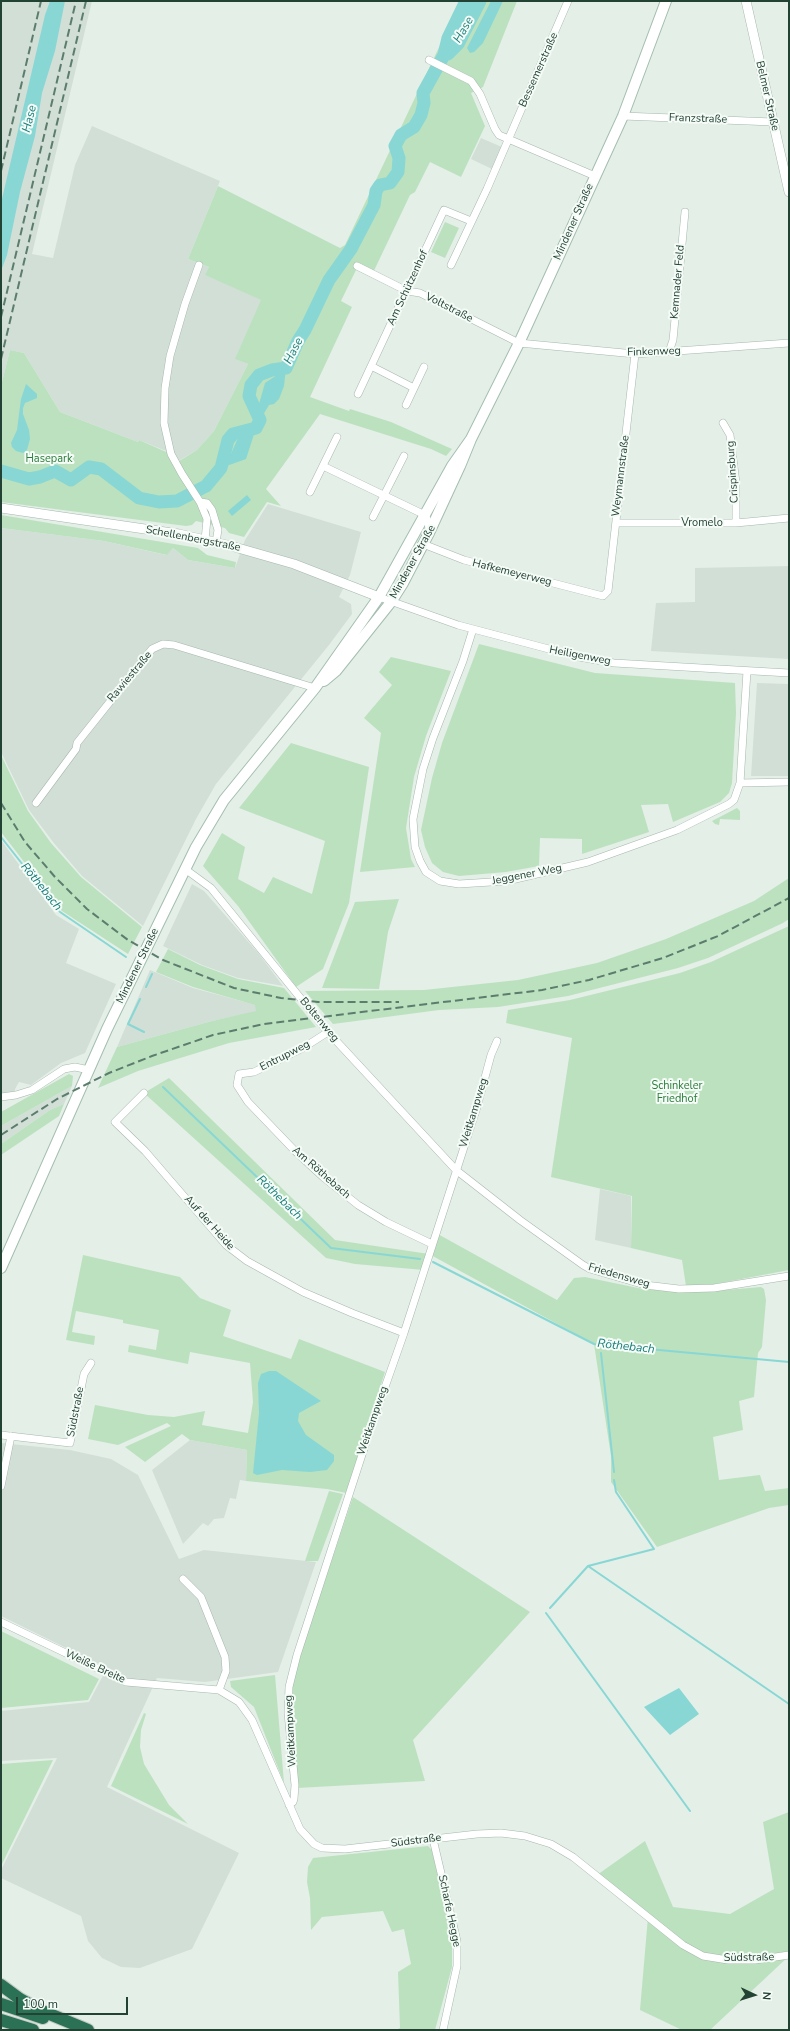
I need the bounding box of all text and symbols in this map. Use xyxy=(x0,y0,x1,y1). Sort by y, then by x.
water label: Hase xyxy=(451,14,477,46)
street label: Bessemerstraße xyxy=(517,31,561,109)
street label: Belmer Straße xyxy=(753,60,781,132)
water label: Hase xyxy=(20,104,40,134)
street label: Franzstraße xyxy=(669,111,727,127)
street label: Mindener Straße xyxy=(551,182,597,262)
street label: Kemnader Feld xyxy=(668,244,688,320)
street label: Am Schützenhof xyxy=(385,248,431,328)
street label: Voltstraße xyxy=(423,290,475,326)
water label: Hase xyxy=(281,335,307,367)
street label: Finkenweg xyxy=(627,344,681,360)
street label: Weymannstraße xyxy=(609,434,633,518)
street label: Crispinsburg xyxy=(724,440,742,504)
park label: Hasepark xyxy=(25,452,73,466)
street label: Vromelo xyxy=(681,516,723,530)
street label: Schellenbergstraße xyxy=(144,523,242,555)
street label: Mindener Straße xyxy=(387,523,439,601)
street label: Hafkemeyerweg xyxy=(471,557,553,589)
street label: Heiligenweg xyxy=(548,644,612,668)
street label: Rawiestraße xyxy=(105,649,155,705)
water label: Röthebach xyxy=(17,860,65,914)
street label: Jeggener Weg xyxy=(491,862,563,888)
street label: Mindener Straße xyxy=(114,926,162,1006)
street label: Boltenweg xyxy=(297,995,341,1045)
street label: Entrupweg xyxy=(258,1038,312,1074)
street label: Weitkampweg xyxy=(457,1077,491,1149)
park label: Schinkeler Friedhof xyxy=(651,1079,703,1105)
street label: Am Röthebach xyxy=(289,1144,353,1202)
water label: Röthebach xyxy=(253,1173,305,1223)
street label: Auf der Heide xyxy=(181,1193,237,1253)
street label: Friedensweg xyxy=(587,1261,651,1291)
water label: Röthebach xyxy=(597,1337,655,1357)
street label: Weitkampweg xyxy=(355,1385,391,1457)
street label: Südstraße xyxy=(65,1386,87,1438)
street label: Weiße Breite xyxy=(63,1647,127,1687)
street label: Weitkampweg xyxy=(283,1695,299,1767)
street label: Südstraße xyxy=(390,1831,442,1851)
street label: Scharfe Hegge xyxy=(435,1874,463,1948)
street label: Südstraße xyxy=(724,1951,774,1965)
north arrow xyxy=(734,1975,774,2015)
scale bar xyxy=(18,1989,130,2015)
text: N xyxy=(759,1991,774,2000)
text: 100 m xyxy=(23,1996,58,2012)

